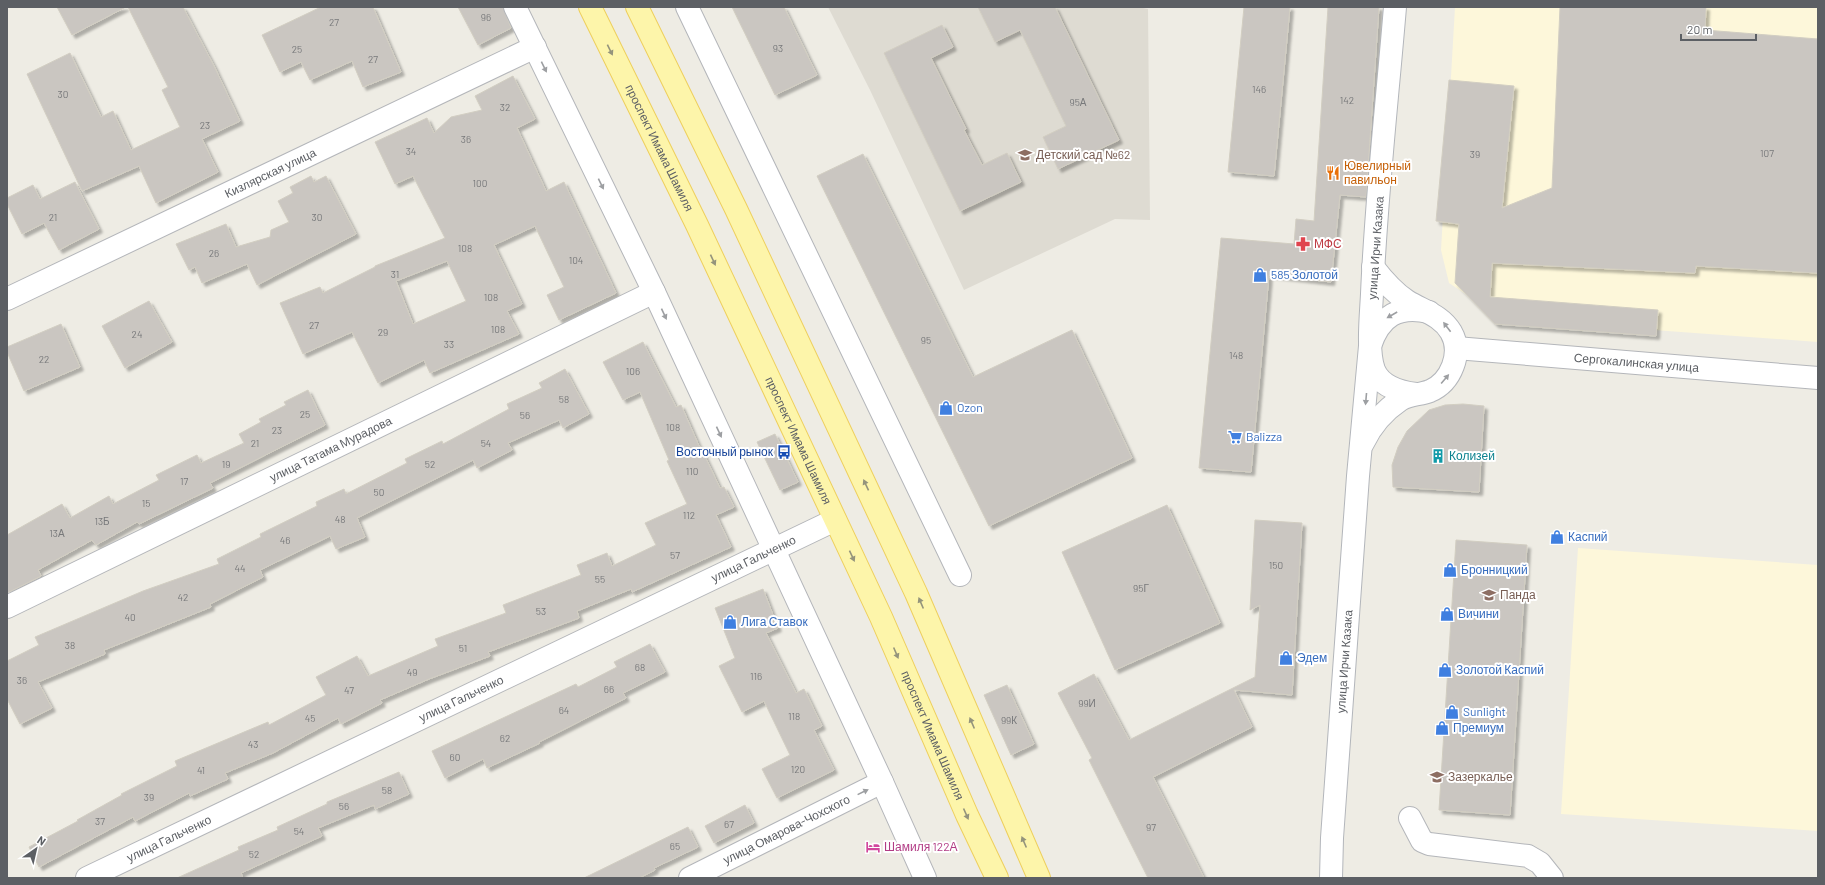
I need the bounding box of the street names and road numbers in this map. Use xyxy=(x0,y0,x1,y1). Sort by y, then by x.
street label: проспект Имама Шамиля xyxy=(623,82,697,213)
street label: Кизлярская улица xyxy=(222,144,318,200)
street label: улица Ирчи Казака xyxy=(1364,195,1387,300)
street label: Сергокалинская улица xyxy=(1573,350,1700,375)
street label: проспект Имама Шамиля xyxy=(763,374,835,506)
street label: улица Татама Мурадова xyxy=(267,413,394,485)
street label: улица Гальченко xyxy=(709,532,798,585)
street label: улица Ирчи Казака xyxy=(1333,609,1354,714)
street label: проспект Имама Шамиля xyxy=(899,668,968,802)
street label: улица Гальченко xyxy=(416,672,506,725)
street label: улица Омарова-Чохского xyxy=(720,791,852,867)
street label: улица Гальченко xyxy=(124,811,213,865)

